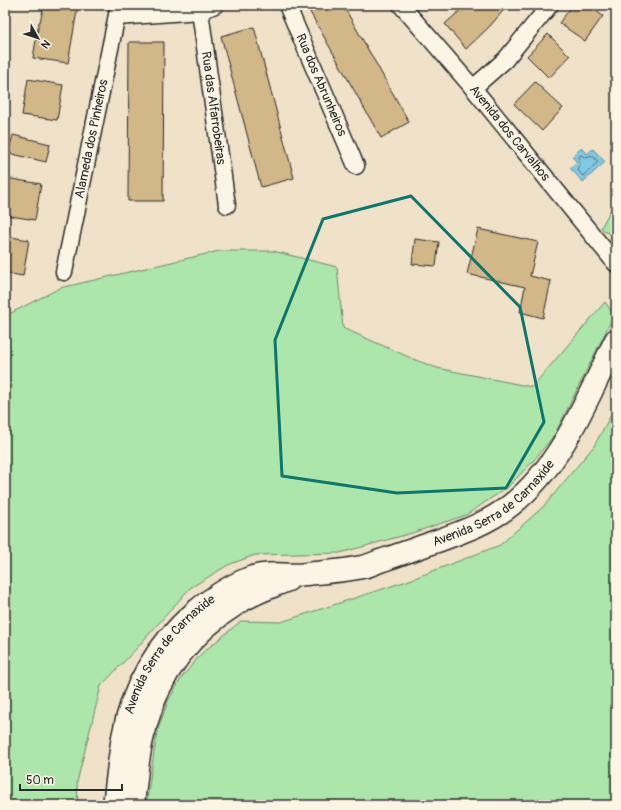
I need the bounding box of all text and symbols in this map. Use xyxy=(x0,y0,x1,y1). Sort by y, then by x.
north arrow xyxy=(18,18,58,58)
street label: Rua dos Abrunheiros xyxy=(292,31,350,139)
text: N xyxy=(38,37,53,51)
street label: Rua das Alfarrobeiras xyxy=(198,50,229,166)
street label: Alameda dos Pinheiros xyxy=(71,78,112,200)
street label: Avenida dos Carvalhos xyxy=(466,82,554,184)
street label: Avenida Serra de Carnaxide xyxy=(430,456,558,550)
street label: Avenida Serra de Carnaxide xyxy=(121,591,219,716)
scale bar xyxy=(20,766,122,792)
text: 50 m xyxy=(26,773,54,788)

